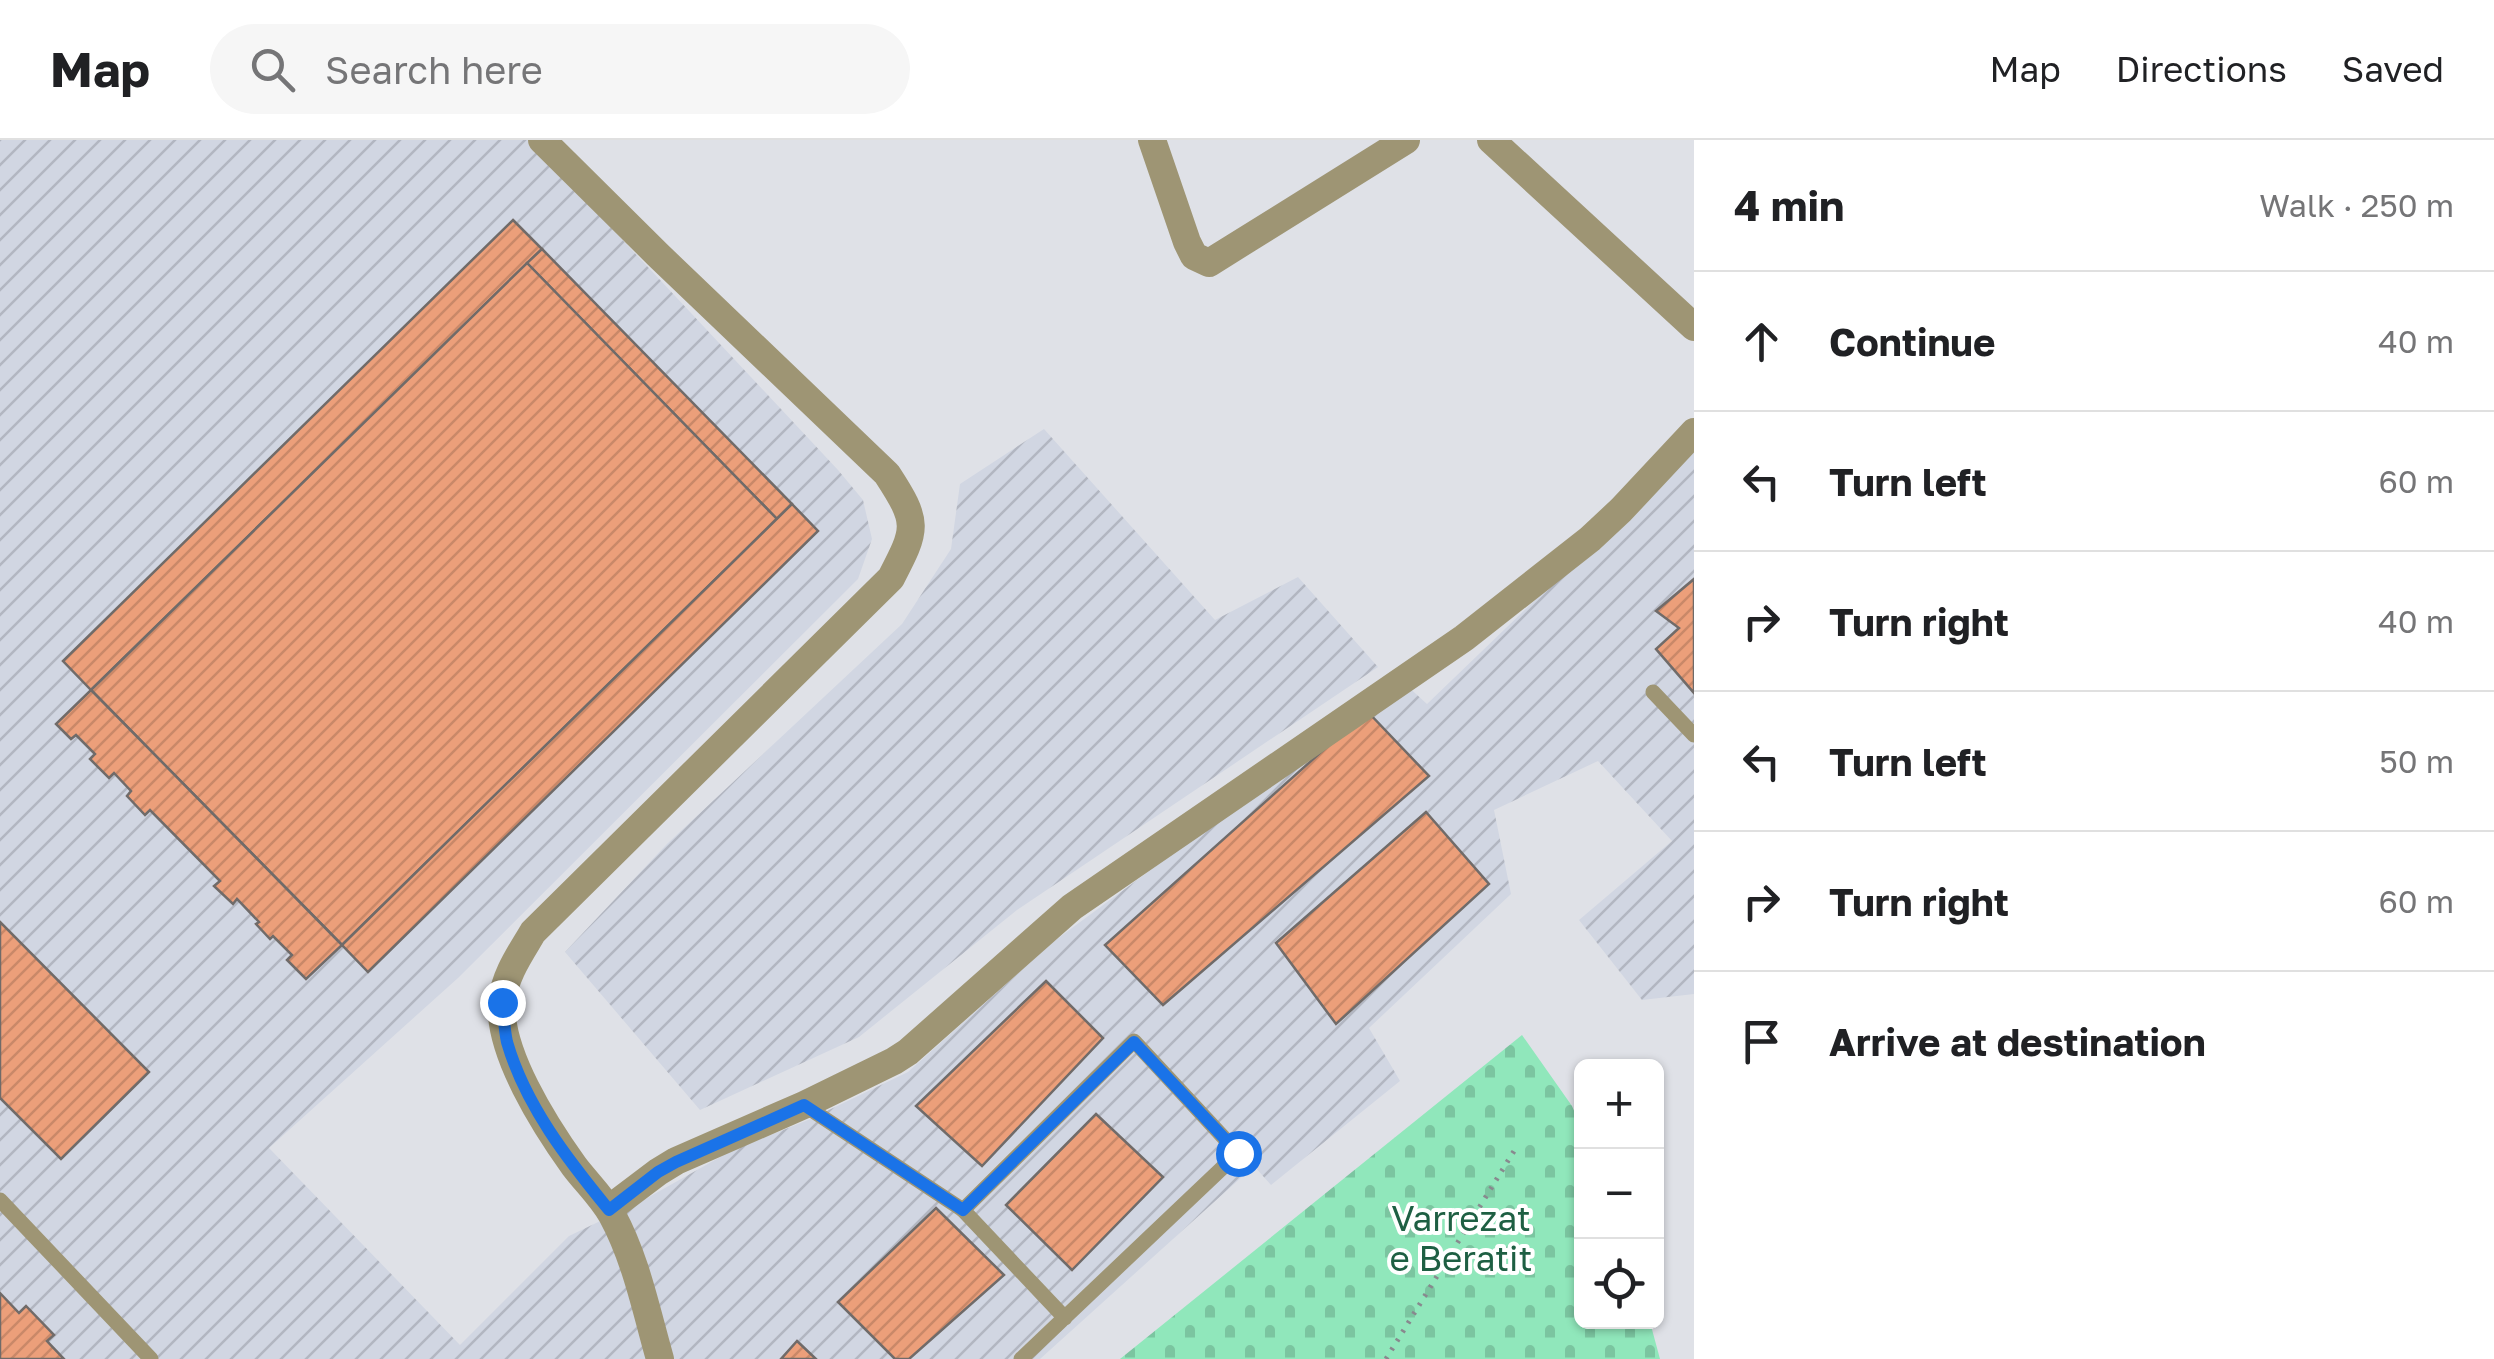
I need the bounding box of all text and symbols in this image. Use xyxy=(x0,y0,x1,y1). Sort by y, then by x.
search box xyxy=(210,24,910,114)
text: Map xyxy=(50,40,150,98)
icon: search xyxy=(245,42,300,97)
text: Search here xyxy=(325,47,543,92)
text: Map xyxy=(1989,48,2061,90)
text: Directions xyxy=(2116,48,2287,90)
text: Saved xyxy=(2342,48,2444,90)
text: 4 min xyxy=(1734,180,1844,230)
text: Walk · 250 m xyxy=(2259,186,2454,224)
icon: ahead xyxy=(1734,314,1789,369)
text: Continue xyxy=(1829,319,1995,364)
text: 40 m xyxy=(2378,322,2454,360)
icon: left xyxy=(1734,454,1789,509)
text: Turn left xyxy=(1829,459,1987,504)
text: 60 m xyxy=(2378,462,2454,500)
icon: right xyxy=(1734,594,1789,649)
text: Turn right xyxy=(1829,599,2009,644)
text: 40 m xyxy=(2378,602,2454,640)
icon: left xyxy=(1734,734,1789,789)
text: Turn left xyxy=(1829,739,1987,784)
text: 50 m xyxy=(2379,742,2454,780)
icon: right xyxy=(1734,874,1789,929)
text: Turn right xyxy=(1829,879,2009,924)
text: 60 m xyxy=(2378,882,2454,920)
route end xyxy=(480,980,526,1026)
icon: arrive xyxy=(1734,1014,1789,1069)
text: Arrive at destination xyxy=(1829,1019,2206,1064)
map controls xyxy=(1574,1059,1664,1329)
button: + xyxy=(1574,1059,1664,1149)
route start xyxy=(1216,1131,1262,1177)
button: − xyxy=(1574,1149,1664,1239)
park label: Varrezat e Beratit xyxy=(1390,1197,1532,1279)
button: locate xyxy=(1574,1239,1664,1329)

